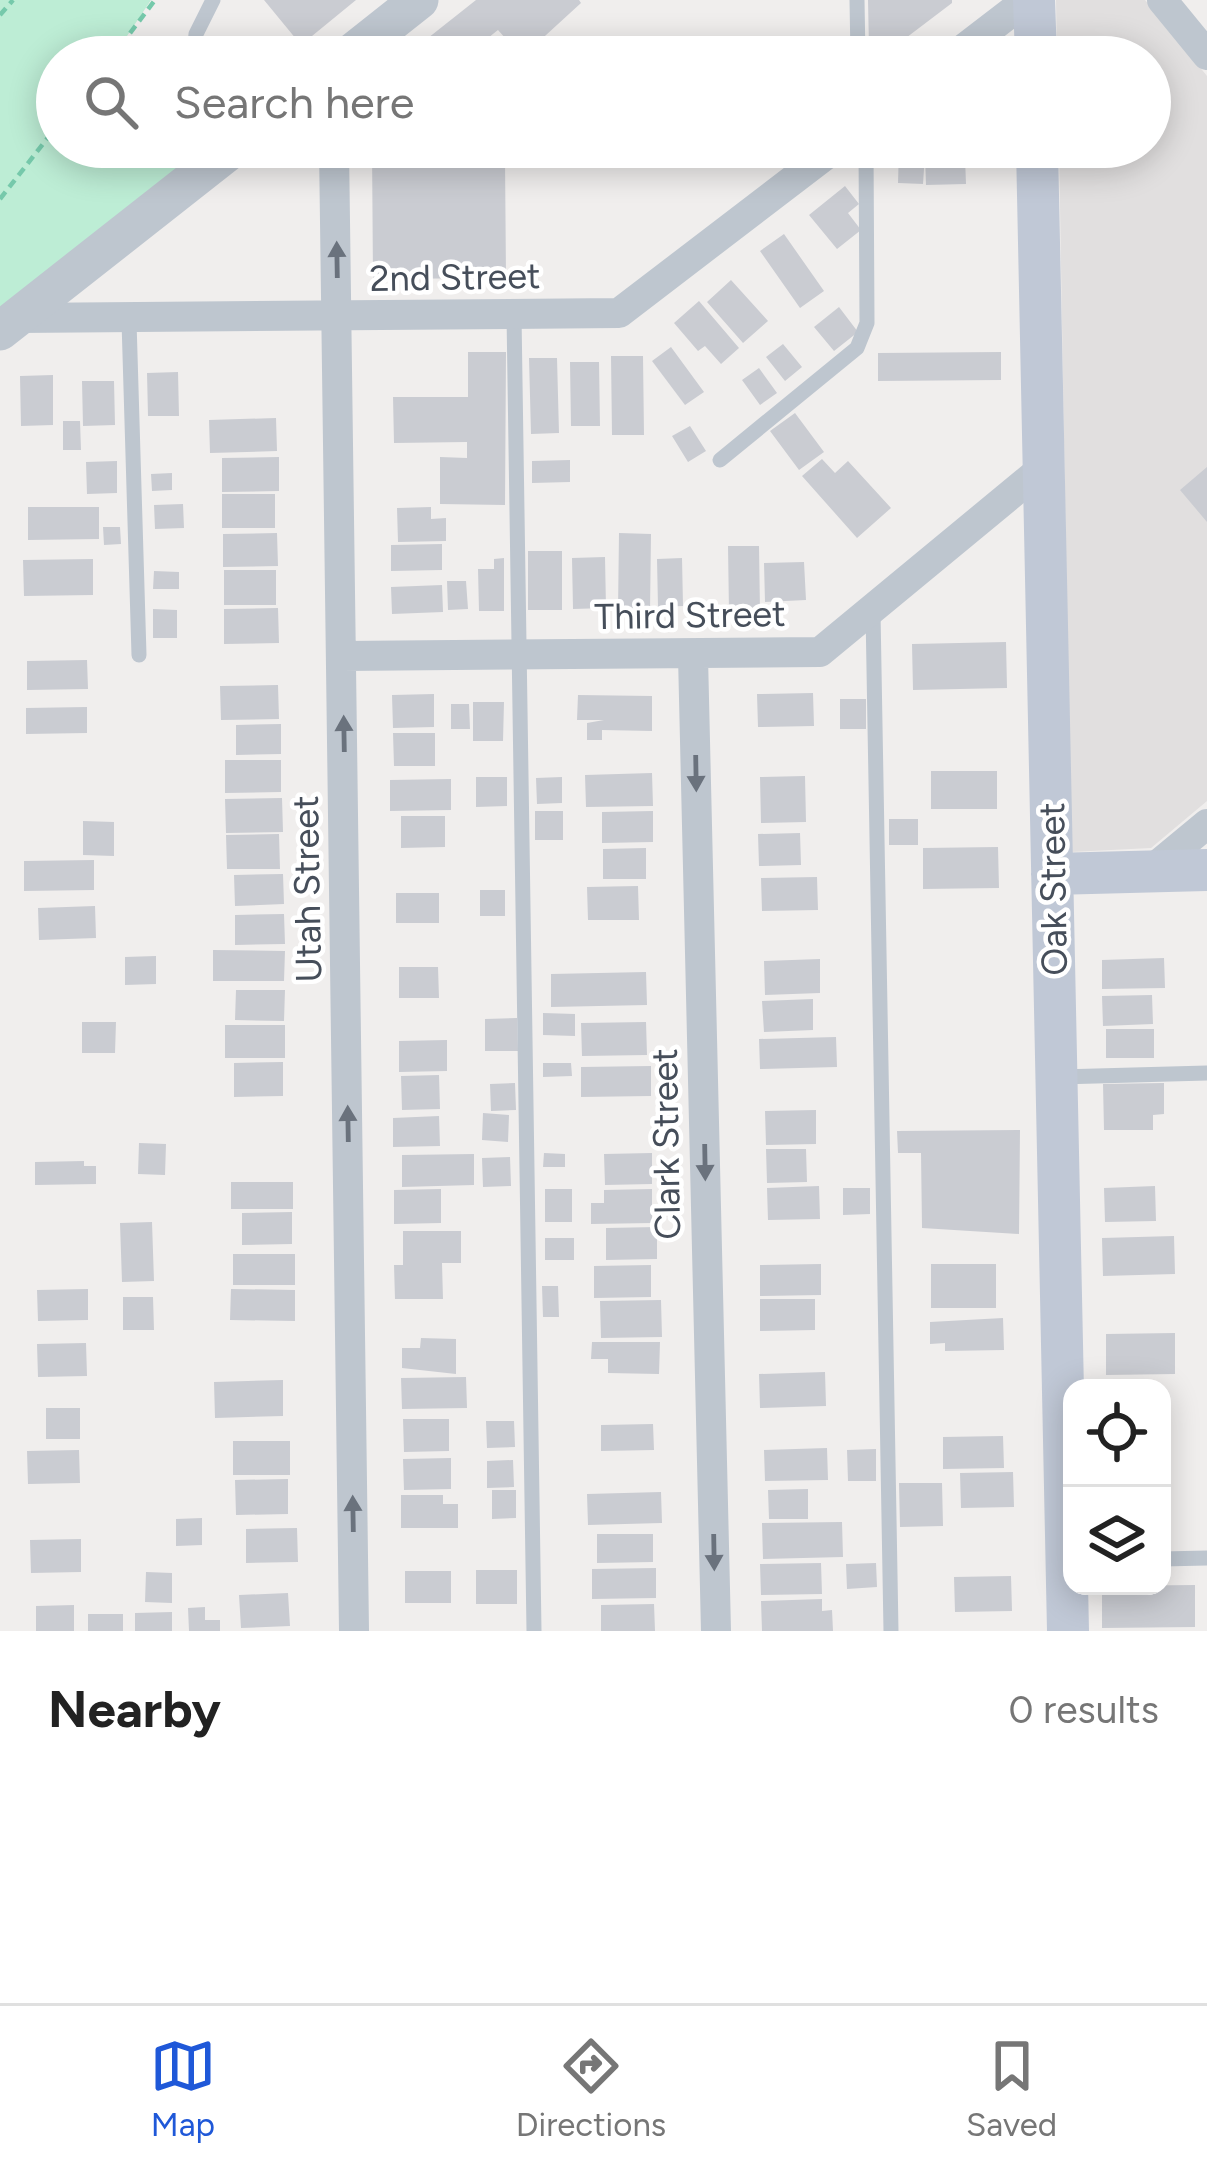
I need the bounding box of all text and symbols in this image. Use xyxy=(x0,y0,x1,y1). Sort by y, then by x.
search box xyxy=(36,36,1171,168)
icon: search xyxy=(78,69,144,135)
text: Search here xyxy=(174,75,414,129)
one-way arrow xyxy=(327,240,346,278)
street label: 2nd Street xyxy=(369,254,541,300)
street label: Third Street xyxy=(594,592,786,638)
one-way arrow xyxy=(334,714,354,752)
one-way arrow xyxy=(686,755,705,793)
street label: Utah Street xyxy=(284,795,330,983)
street label: Oak Street xyxy=(1030,802,1076,976)
street label: Clark Street xyxy=(643,1048,689,1240)
one-way arrow xyxy=(339,1104,358,1142)
one-way arrow xyxy=(696,1144,715,1182)
map controls xyxy=(1063,1379,1171,1595)
button: locate xyxy=(1063,1379,1171,1487)
button: layers xyxy=(1063,1487,1171,1595)
one-way arrow xyxy=(343,1494,363,1532)
one-way arrow xyxy=(705,1534,724,1572)
text: Nearby xyxy=(48,1679,221,1740)
text: 0 results xyxy=(1008,1686,1159,1733)
tab: Map xyxy=(150,2033,216,2144)
tab: Directions xyxy=(516,2033,666,2144)
tab: Saved xyxy=(966,2033,1057,2144)

